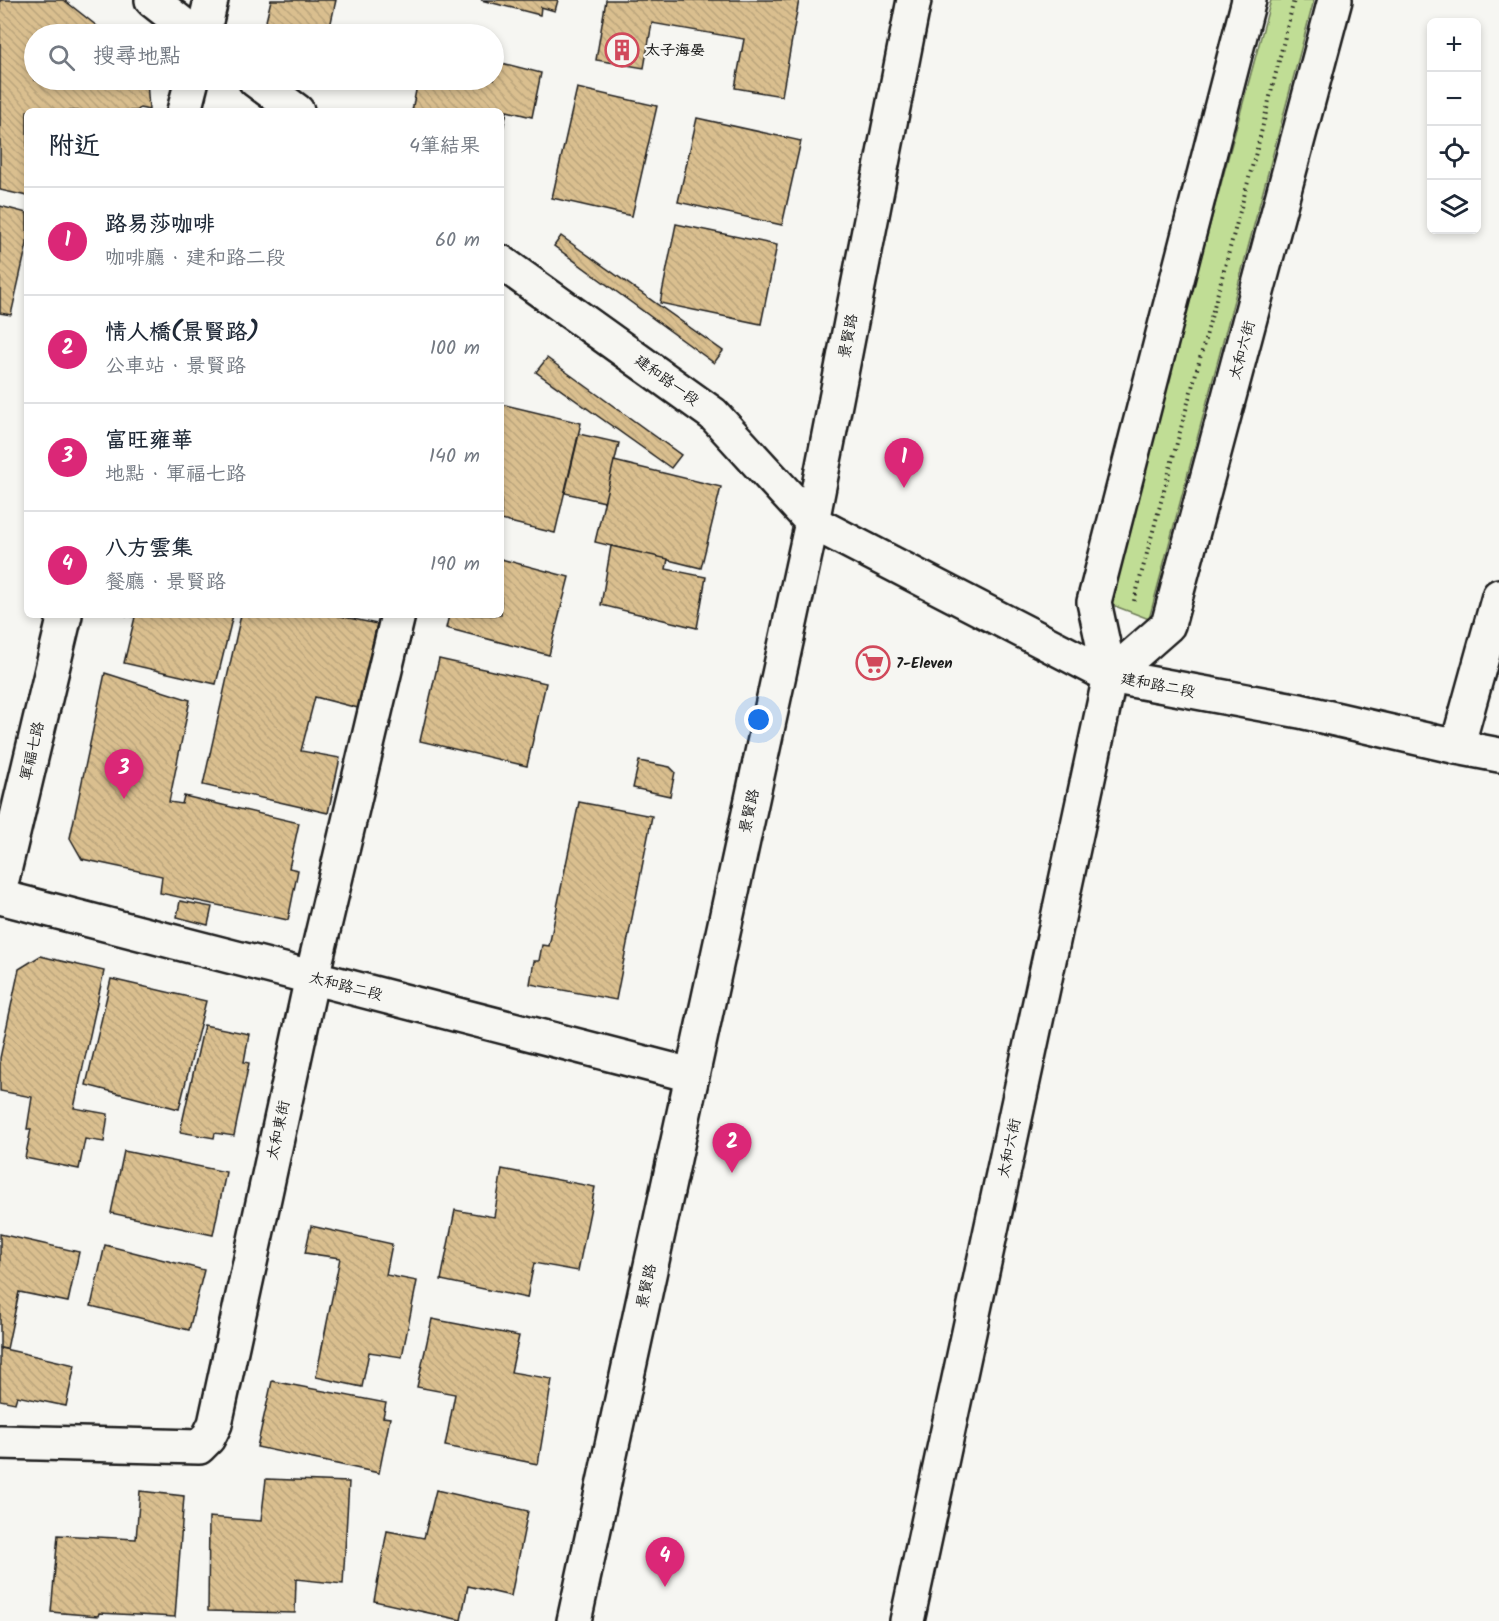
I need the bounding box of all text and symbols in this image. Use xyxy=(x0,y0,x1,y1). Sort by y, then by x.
map controls xyxy=(1427,18,1481,234)
button: + xyxy=(1427,18,1481,72)
search box xyxy=(24,24,504,90)
building icon: 太子海晏 xyxy=(604,32,640,68)
place label: 太子海晏 xyxy=(645,39,705,63)
text: 搜尋地點 xyxy=(93,40,181,75)
icon: search xyxy=(45,41,78,74)
button: − xyxy=(1427,72,1481,126)
text: 附近 xyxy=(48,126,100,168)
button: locate xyxy=(1427,126,1481,180)
text: 4筆結果 xyxy=(409,131,480,163)
button: layers xyxy=(1427,180,1481,234)
text: 路易莎咖啡 xyxy=(105,208,215,243)
text: 1 xyxy=(64,225,71,257)
text: 60 m xyxy=(435,225,480,257)
text: 咖啡廳 · 建和路二段 xyxy=(105,243,286,275)
street label: 景賢路 xyxy=(833,312,865,361)
text: 情人橋(景賢路) xyxy=(105,316,259,351)
street label: 太和六街 xyxy=(1224,318,1262,382)
text: 2 xyxy=(62,333,73,365)
text: 100 m xyxy=(430,333,480,365)
street label: 建和路一段 xyxy=(629,349,704,413)
text: 公車站 · 景賢路 xyxy=(105,351,246,383)
text: 富旺雍華 xyxy=(105,424,193,459)
pin: 1 xyxy=(884,438,924,488)
text: 3 xyxy=(62,441,73,473)
text: 140 m xyxy=(429,441,480,473)
text: 地點 · 軍福七路 xyxy=(105,459,246,491)
text: 八方雲集 xyxy=(105,532,193,567)
text: 4 xyxy=(62,549,73,581)
text: 190 m xyxy=(430,549,480,581)
text: 餐廳 · 景賢路 xyxy=(105,567,226,599)
supermarket icon: 7-Eleven xyxy=(855,645,891,681)
place label: 7-Eleven xyxy=(896,652,953,676)
street label: 建和路二段 xyxy=(1119,667,1197,705)
your location xyxy=(744,705,773,734)
street label: 軍福七路 xyxy=(15,719,51,783)
pin: 3 xyxy=(104,750,144,799)
street label: 景賢路 xyxy=(734,787,766,836)
street label: 太和路二段 xyxy=(306,966,385,1008)
street label: 太和東街 xyxy=(261,1098,297,1162)
street label: 太和六街 xyxy=(992,1116,1028,1180)
pin: 2 xyxy=(712,1124,752,1173)
street label: 景賢路 xyxy=(631,1262,663,1311)
pin: 4 xyxy=(646,1538,684,1587)

